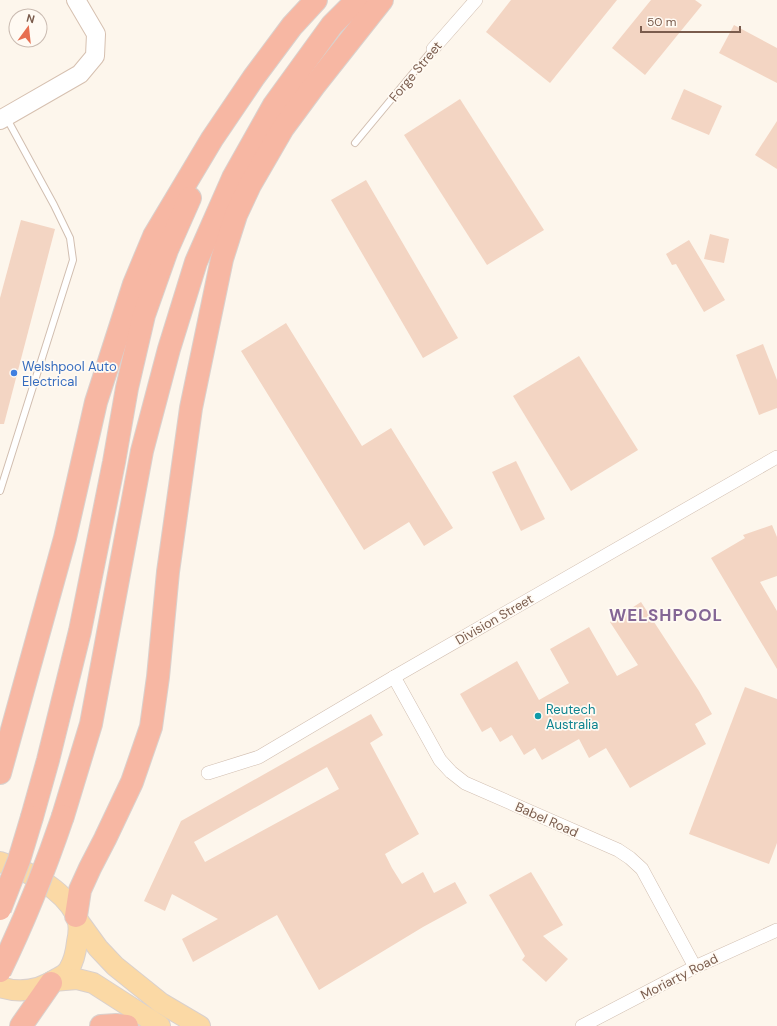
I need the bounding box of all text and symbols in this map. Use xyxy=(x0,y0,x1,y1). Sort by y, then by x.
north arrow xyxy=(8,8,48,48)
scale bar xyxy=(641,8,740,34)
text: N xyxy=(25,11,36,26)
text: 50 m xyxy=(647,14,676,30)
street label: Forge Street xyxy=(385,38,446,105)
place label: Welshpool Auto Electrical xyxy=(22,358,117,390)
marker: Welshpool Auto Electrical xyxy=(9,368,19,378)
street label: Division Street xyxy=(452,590,536,649)
district label: WELSHPOOL xyxy=(609,604,723,626)
place label: Reutech Australia xyxy=(546,701,598,733)
marker: Reutech Australia xyxy=(533,711,543,721)
street label: Babel Road xyxy=(513,798,581,841)
street label: Moriarty Road xyxy=(638,950,721,1003)

